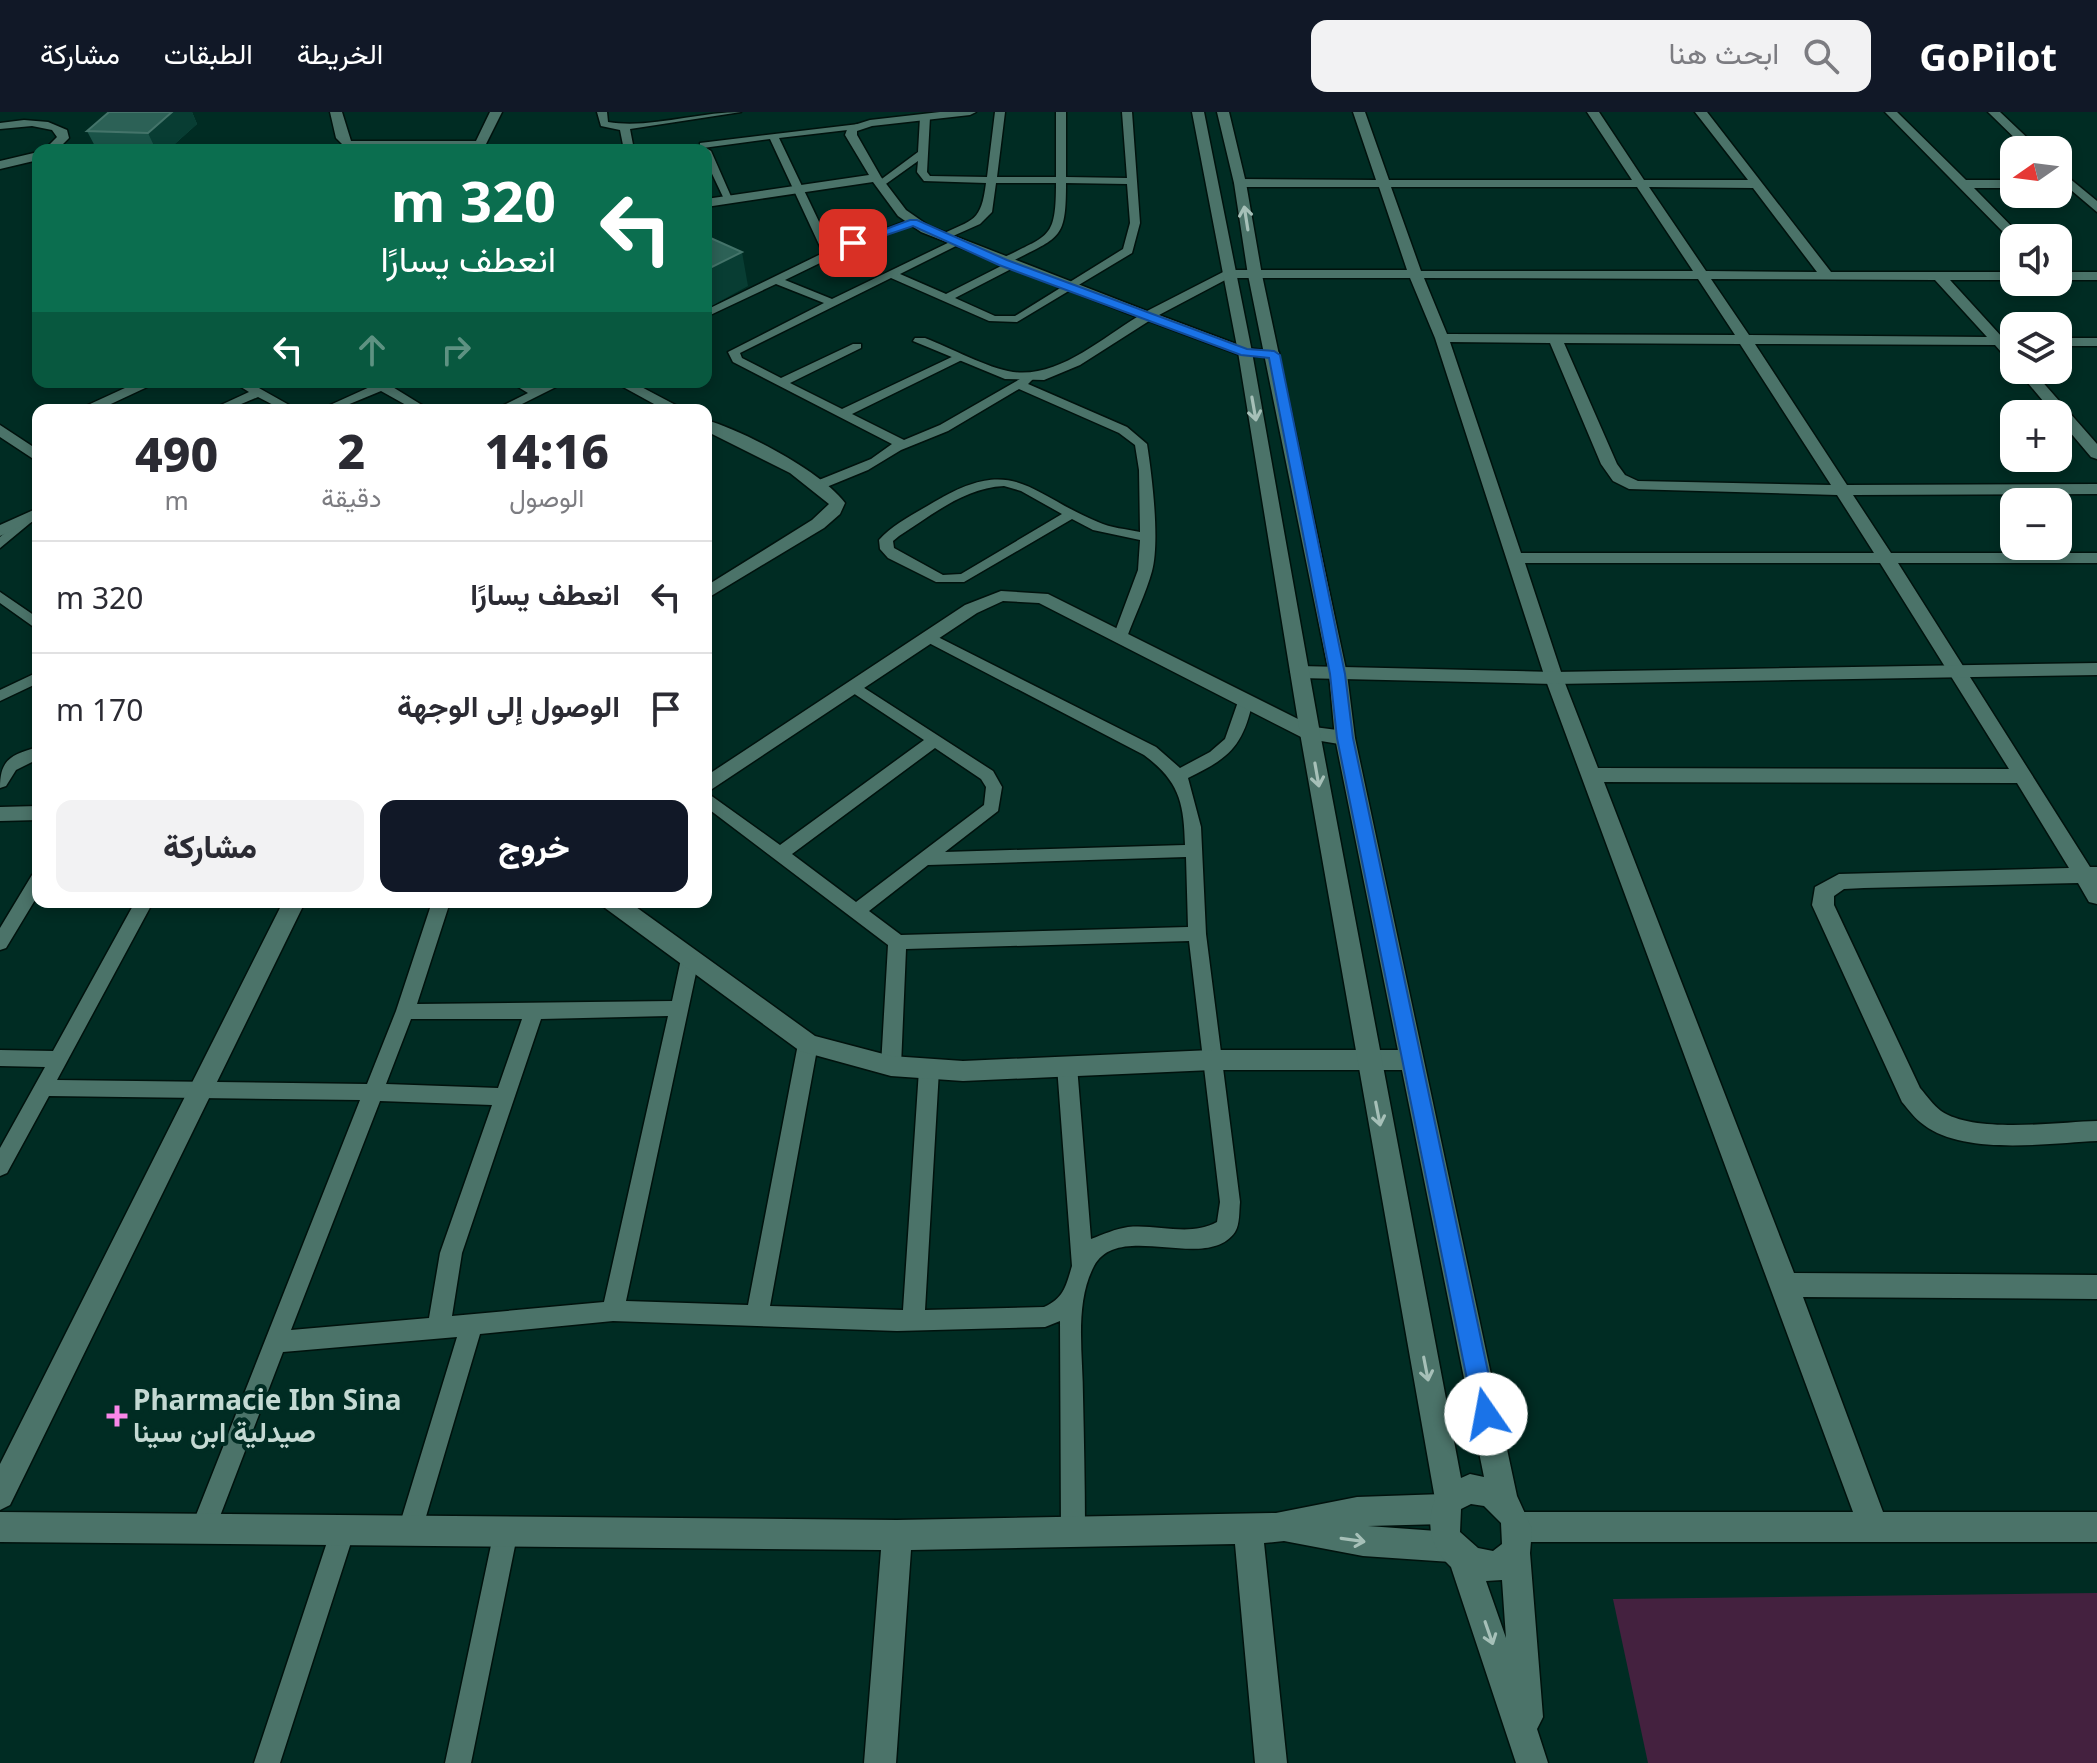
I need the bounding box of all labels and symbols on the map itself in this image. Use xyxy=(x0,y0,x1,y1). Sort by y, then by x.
north arrow xyxy=(2000,136,2072,208)
one-way arrow xyxy=(1237,206,1252,231)
pin xyxy=(819,209,887,277)
one-way arrow xyxy=(1248,395,1263,421)
one-way arrow xyxy=(1311,762,1326,788)
one-way arrow xyxy=(1372,1101,1387,1126)
one-way arrow xyxy=(1419,1356,1434,1382)
position arrow xyxy=(1444,1372,1528,1456)
place label: Pharmacie Ibn Sina صيدلية ابن سينا xyxy=(133,1380,402,1450)
marker: Pharmacie Ibn Sina صيدلية ابن سينا xyxy=(108,1407,126,1425)
one-way arrow xyxy=(1340,1533,1365,1548)
one-way arrow xyxy=(1483,1621,1498,1646)

